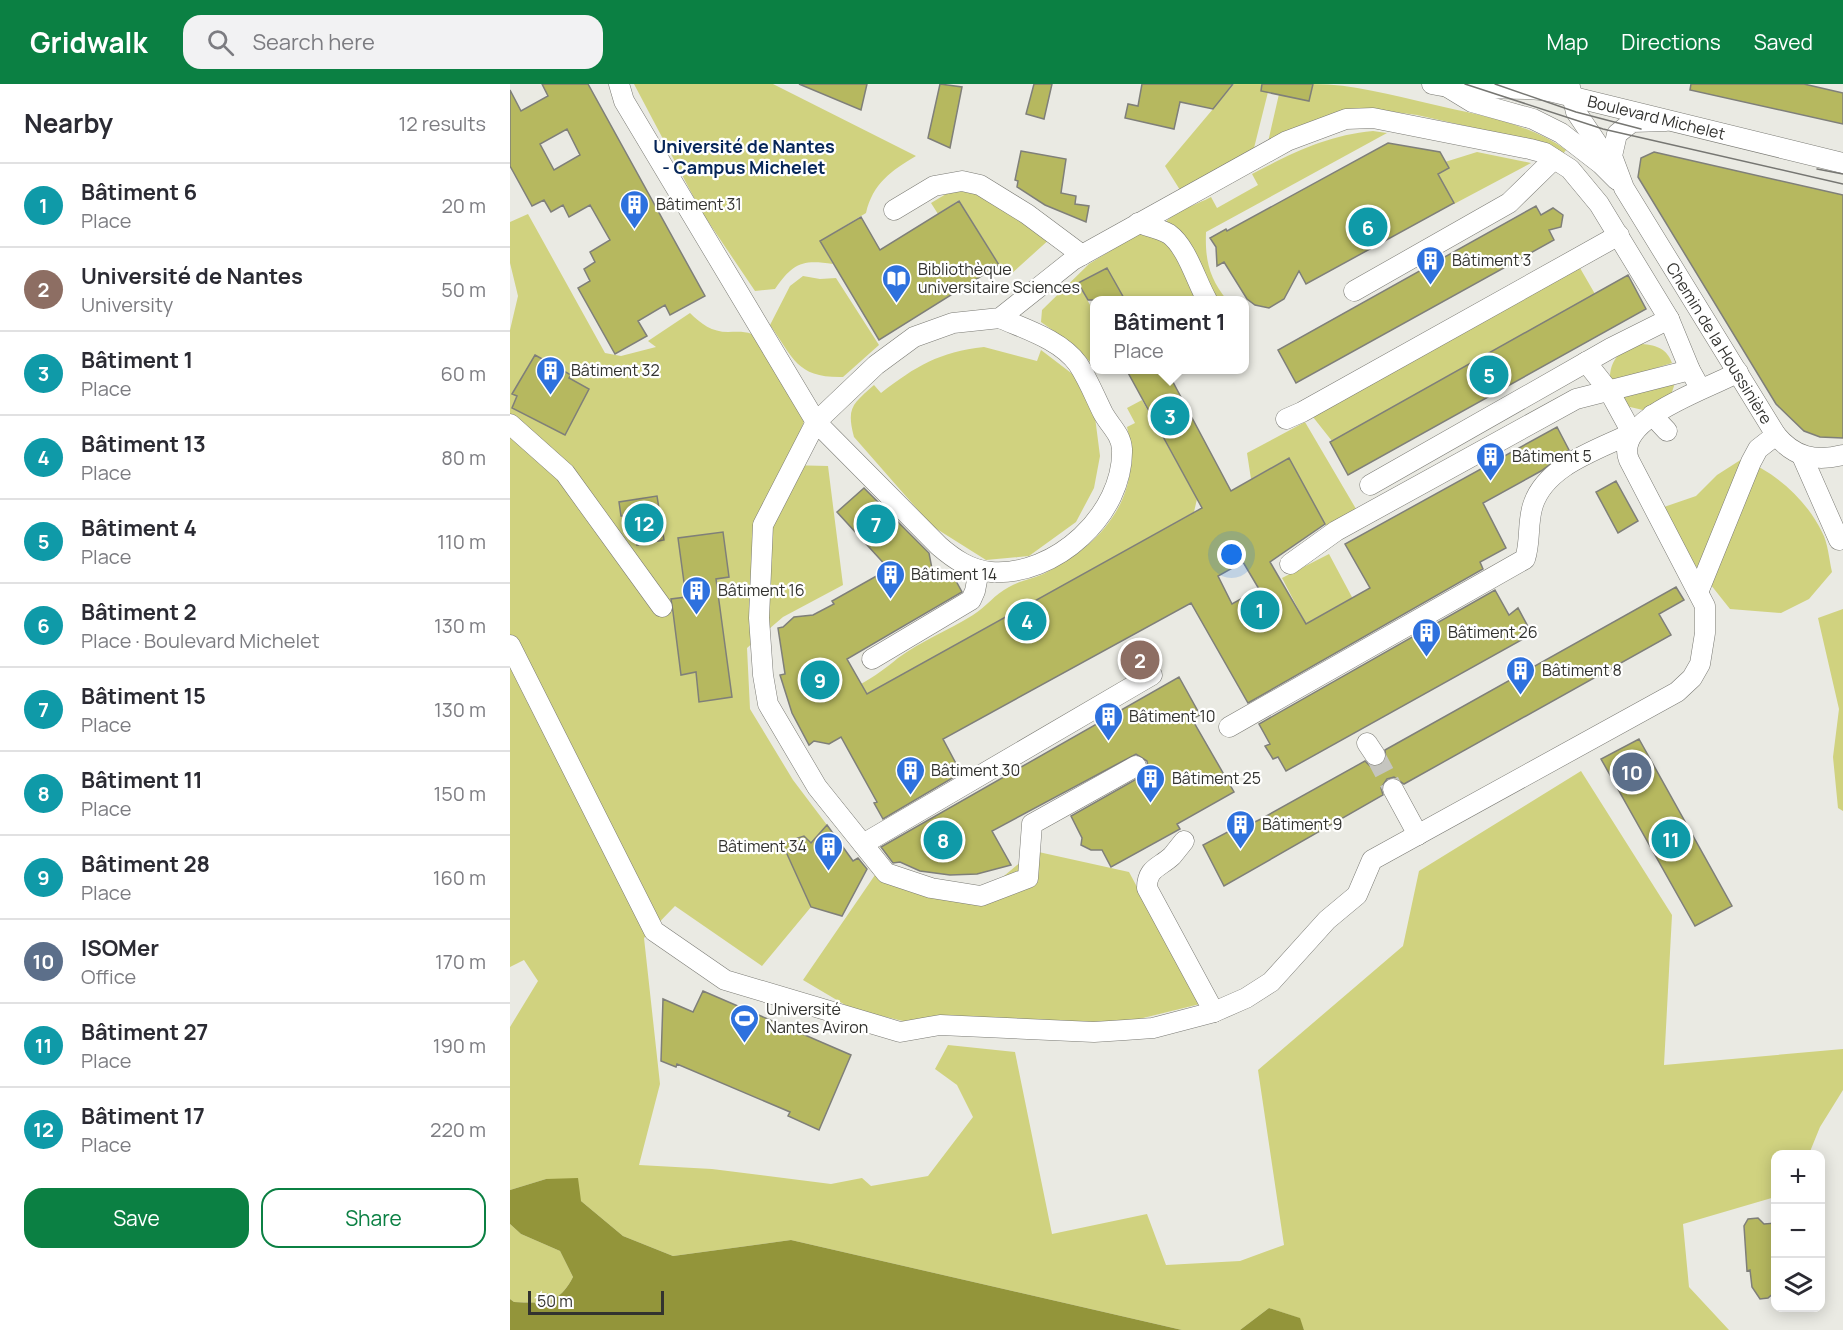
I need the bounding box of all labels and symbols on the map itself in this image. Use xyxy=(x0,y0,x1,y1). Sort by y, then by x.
street label: Boulevard Michelet xyxy=(1585,90,1727,145)
district label: Université de Nantes - Campus Michelet xyxy=(653,134,835,179)
building icon: Bâtiment 31 xyxy=(619,188,651,230)
place label: Bâtiment 31 xyxy=(656,193,742,215)
pin: 6 xyxy=(1348,204,1388,250)
building icon: Bâtiment 3 xyxy=(1415,244,1447,286)
place label: Bâtiment 3 xyxy=(1452,249,1531,271)
place label: Bibliothèque universitaire Sciences xyxy=(918,258,1080,298)
street label: Chemin de la Houssinière xyxy=(1661,258,1778,428)
library icon: Bibliothèque universitaire Sciences xyxy=(881,262,913,304)
pin: 5 xyxy=(1470,352,1508,398)
building icon: Bâtiment 32 xyxy=(534,354,566,396)
place label: Bâtiment 32 xyxy=(571,359,660,381)
pin: 3 xyxy=(1150,394,1190,438)
building icon: Bâtiment 5 xyxy=(1475,440,1507,482)
place label: Bâtiment 5 xyxy=(1512,445,1592,467)
pin: 12 xyxy=(624,500,664,546)
pin: 7 xyxy=(856,502,896,546)
your location xyxy=(1217,540,1246,569)
building icon: Bâtiment 14 xyxy=(874,558,906,600)
place label: Bâtiment 14 xyxy=(911,563,997,585)
building icon: Bâtiment 16 xyxy=(681,574,713,616)
place label: Bâtiment 16 xyxy=(718,579,805,601)
pin: 1 xyxy=(1240,588,1280,632)
pin: 4 xyxy=(1008,598,1046,644)
building icon: Bâtiment 26 xyxy=(1411,616,1443,658)
place label: Bâtiment 26 xyxy=(1448,621,1538,643)
pin: 2 xyxy=(1120,638,1160,682)
building icon: Bâtiment 8 xyxy=(1505,654,1537,696)
pin: 9 xyxy=(800,658,840,702)
place label: Bâtiment 8 xyxy=(1542,659,1622,681)
building icon: Bâtiment 10 xyxy=(1092,700,1124,742)
place label: Bâtiment 10 xyxy=(1129,705,1216,727)
pin: 10 xyxy=(1612,750,1652,794)
building icon: Bâtiment 30 xyxy=(894,754,926,796)
place label: Bâtiment 30 xyxy=(931,759,1020,781)
building icon: Bâtiment 25 xyxy=(1135,762,1167,804)
place label: Bâtiment 25 xyxy=(1172,767,1261,789)
building icon: Bâtiment 9 xyxy=(1225,808,1257,850)
place label: Bâtiment 9 xyxy=(1262,813,1343,835)
pin: 11 xyxy=(1652,816,1690,861)
pin: 8 xyxy=(924,818,962,862)
building icon: Bâtiment 34 xyxy=(812,830,844,872)
place label: Bâtiment 34 xyxy=(718,835,807,857)
place label: Université Nantes Aviron xyxy=(766,998,868,1038)
sports icon: Université Nantes Aviron xyxy=(729,1002,761,1044)
scale bar xyxy=(528,1288,664,1316)

